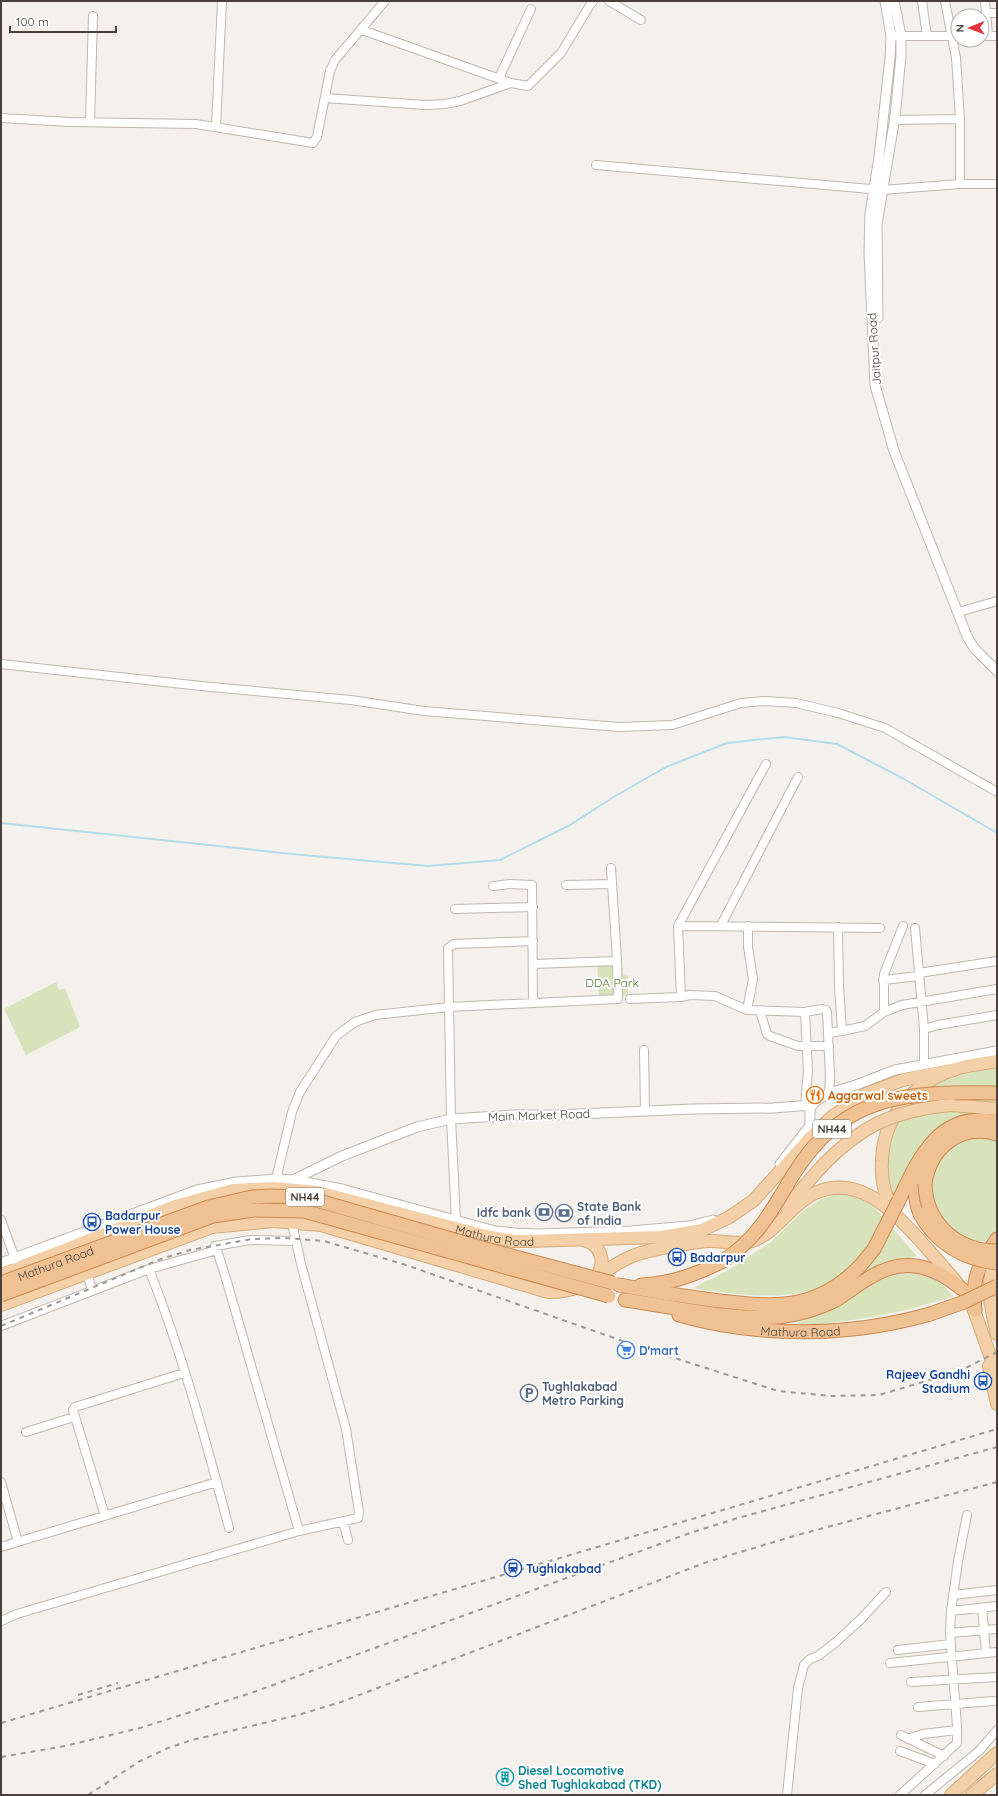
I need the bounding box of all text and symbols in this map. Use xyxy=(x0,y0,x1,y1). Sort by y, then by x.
scale bar xyxy=(10,8,116,34)
north arrow xyxy=(950,8,990,48)
text: 100 m xyxy=(16,14,49,29)
text: N xyxy=(953,24,967,32)
street label: Jaitpur Road xyxy=(864,312,884,386)
park label: DDA Park xyxy=(585,975,639,990)
restaurant icon: Aggarwal sweets xyxy=(805,1085,825,1105)
place label: Aggarwal sweets xyxy=(828,1088,928,1103)
street label: Main Market Road xyxy=(488,1106,590,1124)
road number: NH44 xyxy=(813,1120,851,1138)
road number: NH44 xyxy=(286,1188,324,1206)
place label: State Bank of India xyxy=(577,1199,641,1228)
bank icon: Idfc bank xyxy=(534,1202,554,1222)
bank icon: State Bank of India xyxy=(554,1203,574,1223)
place label: Idfc bank xyxy=(477,1205,531,1220)
place label: Badarpur Power House xyxy=(105,1208,181,1237)
bus stop icon: Badarpur Power House xyxy=(82,1212,102,1232)
street label: Mathura Road xyxy=(454,1221,534,1249)
street label: Mathura Road xyxy=(15,1242,95,1284)
bus stop icon: Badarpur xyxy=(667,1247,687,1267)
place label: Badarpur xyxy=(690,1250,745,1265)
street label: Mathura Road xyxy=(760,1322,841,1339)
supermarket icon: D'mart xyxy=(616,1340,636,1360)
place label: D'mart xyxy=(639,1343,679,1358)
place label: Rajeev Gandhi Stadium xyxy=(886,1367,970,1396)
bus stop icon: Rajeev Gandhi Stadium xyxy=(973,1371,993,1391)
place label: Tughlakabad Metro Parking xyxy=(542,1379,624,1408)
parking icon: Tughlakabad Metro Parking xyxy=(519,1383,539,1403)
station icon: Tughlakabad xyxy=(503,1558,523,1578)
place label: Tughlakabad xyxy=(526,1561,601,1576)
place label: Diesel Locomotive Shed Tughlakabad (TKD) xyxy=(518,1763,661,1792)
building icon: Diesel Locomotive Shed Tughlakabad (TKD) xyxy=(495,1767,515,1787)

